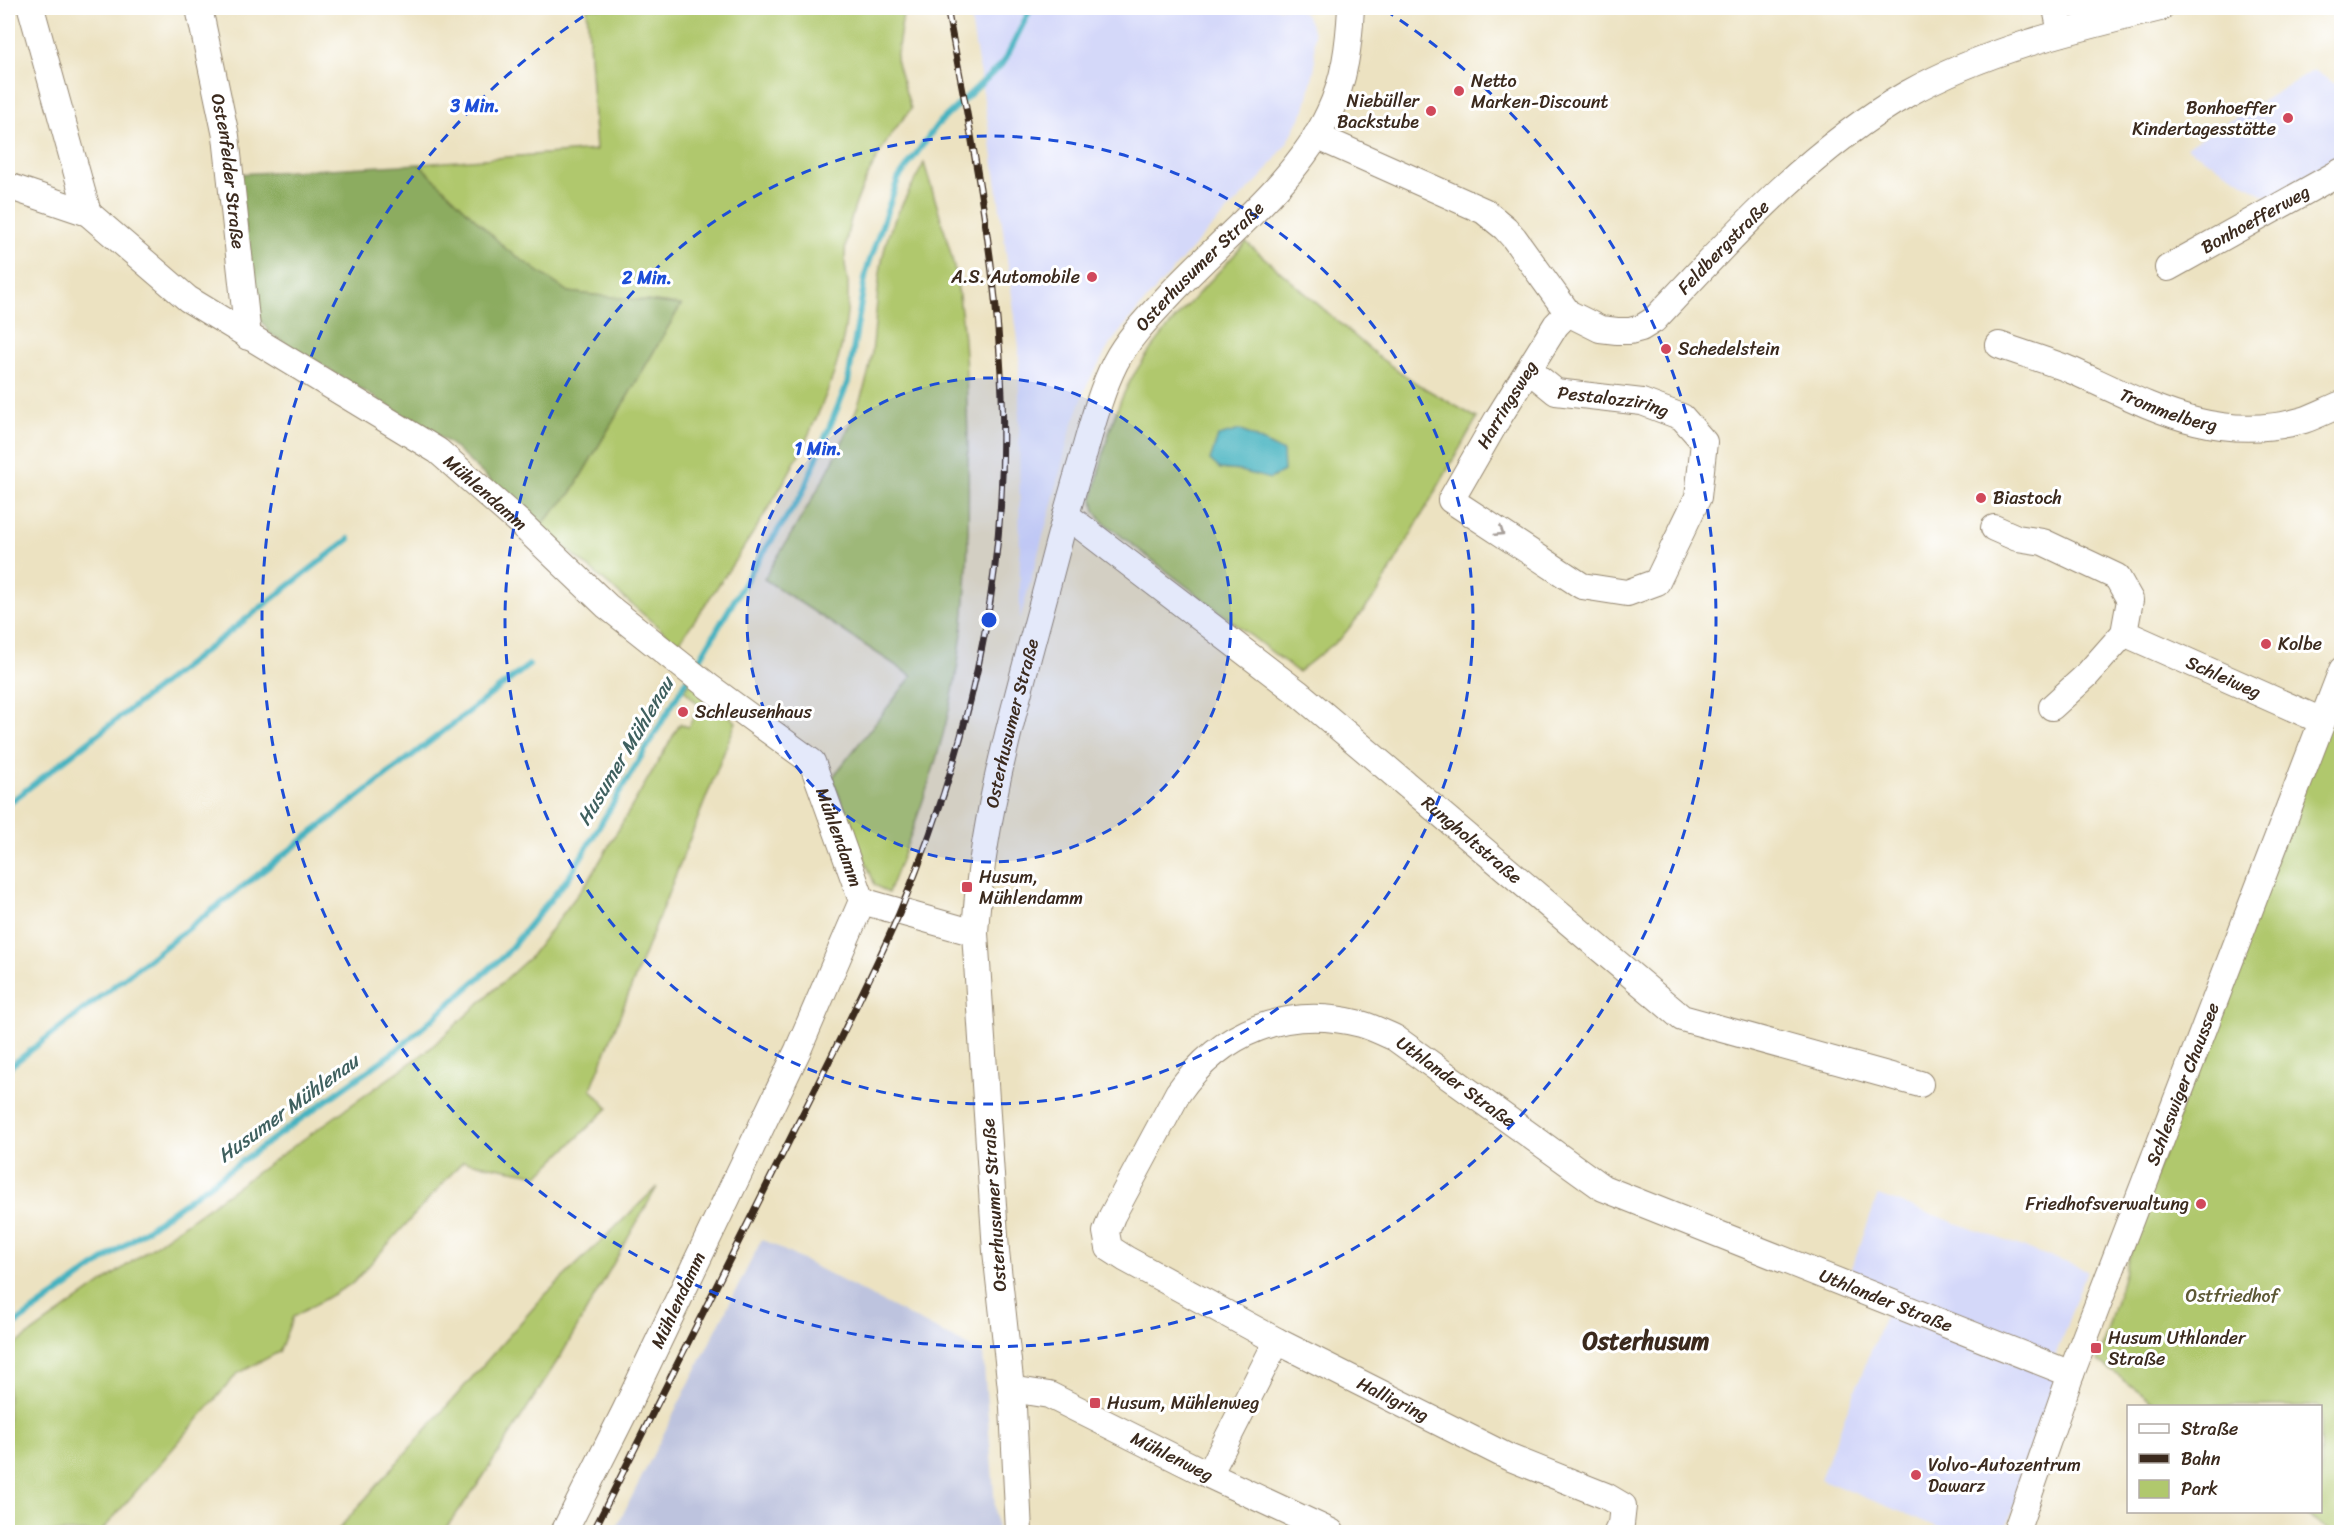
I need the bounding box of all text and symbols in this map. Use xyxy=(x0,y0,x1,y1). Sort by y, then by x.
place label: Netto Marken-Discount xyxy=(1471,65,1609,118)
marker: Netto Marken-Discount xyxy=(1452,84,1466,98)
place label: Niebüller Backstube xyxy=(1337,85,1421,138)
street label: Ostenfelder Straße xyxy=(201,90,254,251)
text: 3 Min. xyxy=(449,90,500,122)
place label: Bonhoeffer Kindertagesstätte xyxy=(2132,92,2278,145)
marker: Niebüller Backstube xyxy=(1424,104,1438,118)
marker: Bonhoeffer Kindertagesstätte xyxy=(2281,111,2295,125)
street label: Bonhoefferweg xyxy=(2195,176,2316,263)
street label: Feldbergstraße xyxy=(1669,192,1777,302)
street label: Osterhusumer Straße xyxy=(1127,193,1272,339)
place label: A.S. Automobile xyxy=(950,261,1080,293)
text: 2 Min. xyxy=(621,262,672,294)
marker: A.S. Automobile xyxy=(1085,270,1099,284)
place label: Schedelstein xyxy=(1678,333,1780,365)
marker: Schedelstein xyxy=(1659,342,1673,356)
street label: Harringsweg xyxy=(1468,354,1546,455)
street label: Pestalozziring xyxy=(1556,376,1674,427)
street label: Trommelberg xyxy=(2114,379,2220,441)
text: 1 Min. xyxy=(794,433,842,465)
street label: Mühlendamm xyxy=(436,446,535,539)
place label: Biastoch xyxy=(1993,482,2062,514)
marker: Biastoch xyxy=(1974,491,1988,505)
one-way arrow xyxy=(1494,525,1504,537)
centre of rings xyxy=(979,610,999,630)
place label: Kolbe xyxy=(2278,628,2322,660)
street label: Osterhusumer Straße xyxy=(976,635,1048,811)
marker: Kolbe xyxy=(2259,637,2273,651)
street label: Schleiweg xyxy=(2181,646,2266,708)
water label: Husumer Mühlenau xyxy=(567,668,685,832)
place label: Schleusenhaus xyxy=(695,696,813,728)
marker: Schleusenhaus xyxy=(676,705,690,719)
street label: Mühlendamm xyxy=(806,783,872,892)
street label: Rungholtstraße xyxy=(1414,788,1530,892)
place label: Husum, Mühlendamm xyxy=(979,861,1083,914)
marker: Husum, Mühlendamm xyxy=(960,880,974,894)
street label: Schleswiger Chaussee xyxy=(2137,998,2229,1170)
street label: Uthlander Straße xyxy=(1389,1027,1522,1136)
water label: Husumer Mühlenau xyxy=(210,1043,369,1172)
street label: Osterhusumer Straße xyxy=(972,1117,1016,1293)
place label: Friedhofsverwaltung xyxy=(2026,1188,2189,1220)
marker: Friedhofsverwaltung xyxy=(2194,1197,2208,1211)
street label: Mühlendamm xyxy=(642,1246,715,1354)
street label: Uthlander Straße xyxy=(1814,1259,1957,1341)
park label: Ostfriedhof xyxy=(2185,1280,2282,1312)
district label: Osterhusum xyxy=(1582,1320,1710,1362)
place label: Husum Uthlander Straße xyxy=(2108,1322,2247,1375)
marker: Husum Uthlander Straße xyxy=(2089,1341,2103,1355)
street label: Halligring xyxy=(1351,1368,1435,1431)
place label: Husum, Mühlenweg xyxy=(1107,1387,1259,1419)
marker: Husum, Mühlenweg xyxy=(1088,1396,1102,1410)
legend xyxy=(2127,1405,2322,1513)
text: Straße xyxy=(2181,1413,2238,1445)
street label: Mühlenweg xyxy=(1125,1422,1219,1491)
text: Bahn xyxy=(2181,1443,2221,1475)
place label: Volvo-Autozentrum Dawarz xyxy=(1928,1449,2081,1502)
marker: Volvo-Autozentrum Dawarz xyxy=(1909,1468,1923,1482)
text: Park xyxy=(2181,1473,2218,1505)

